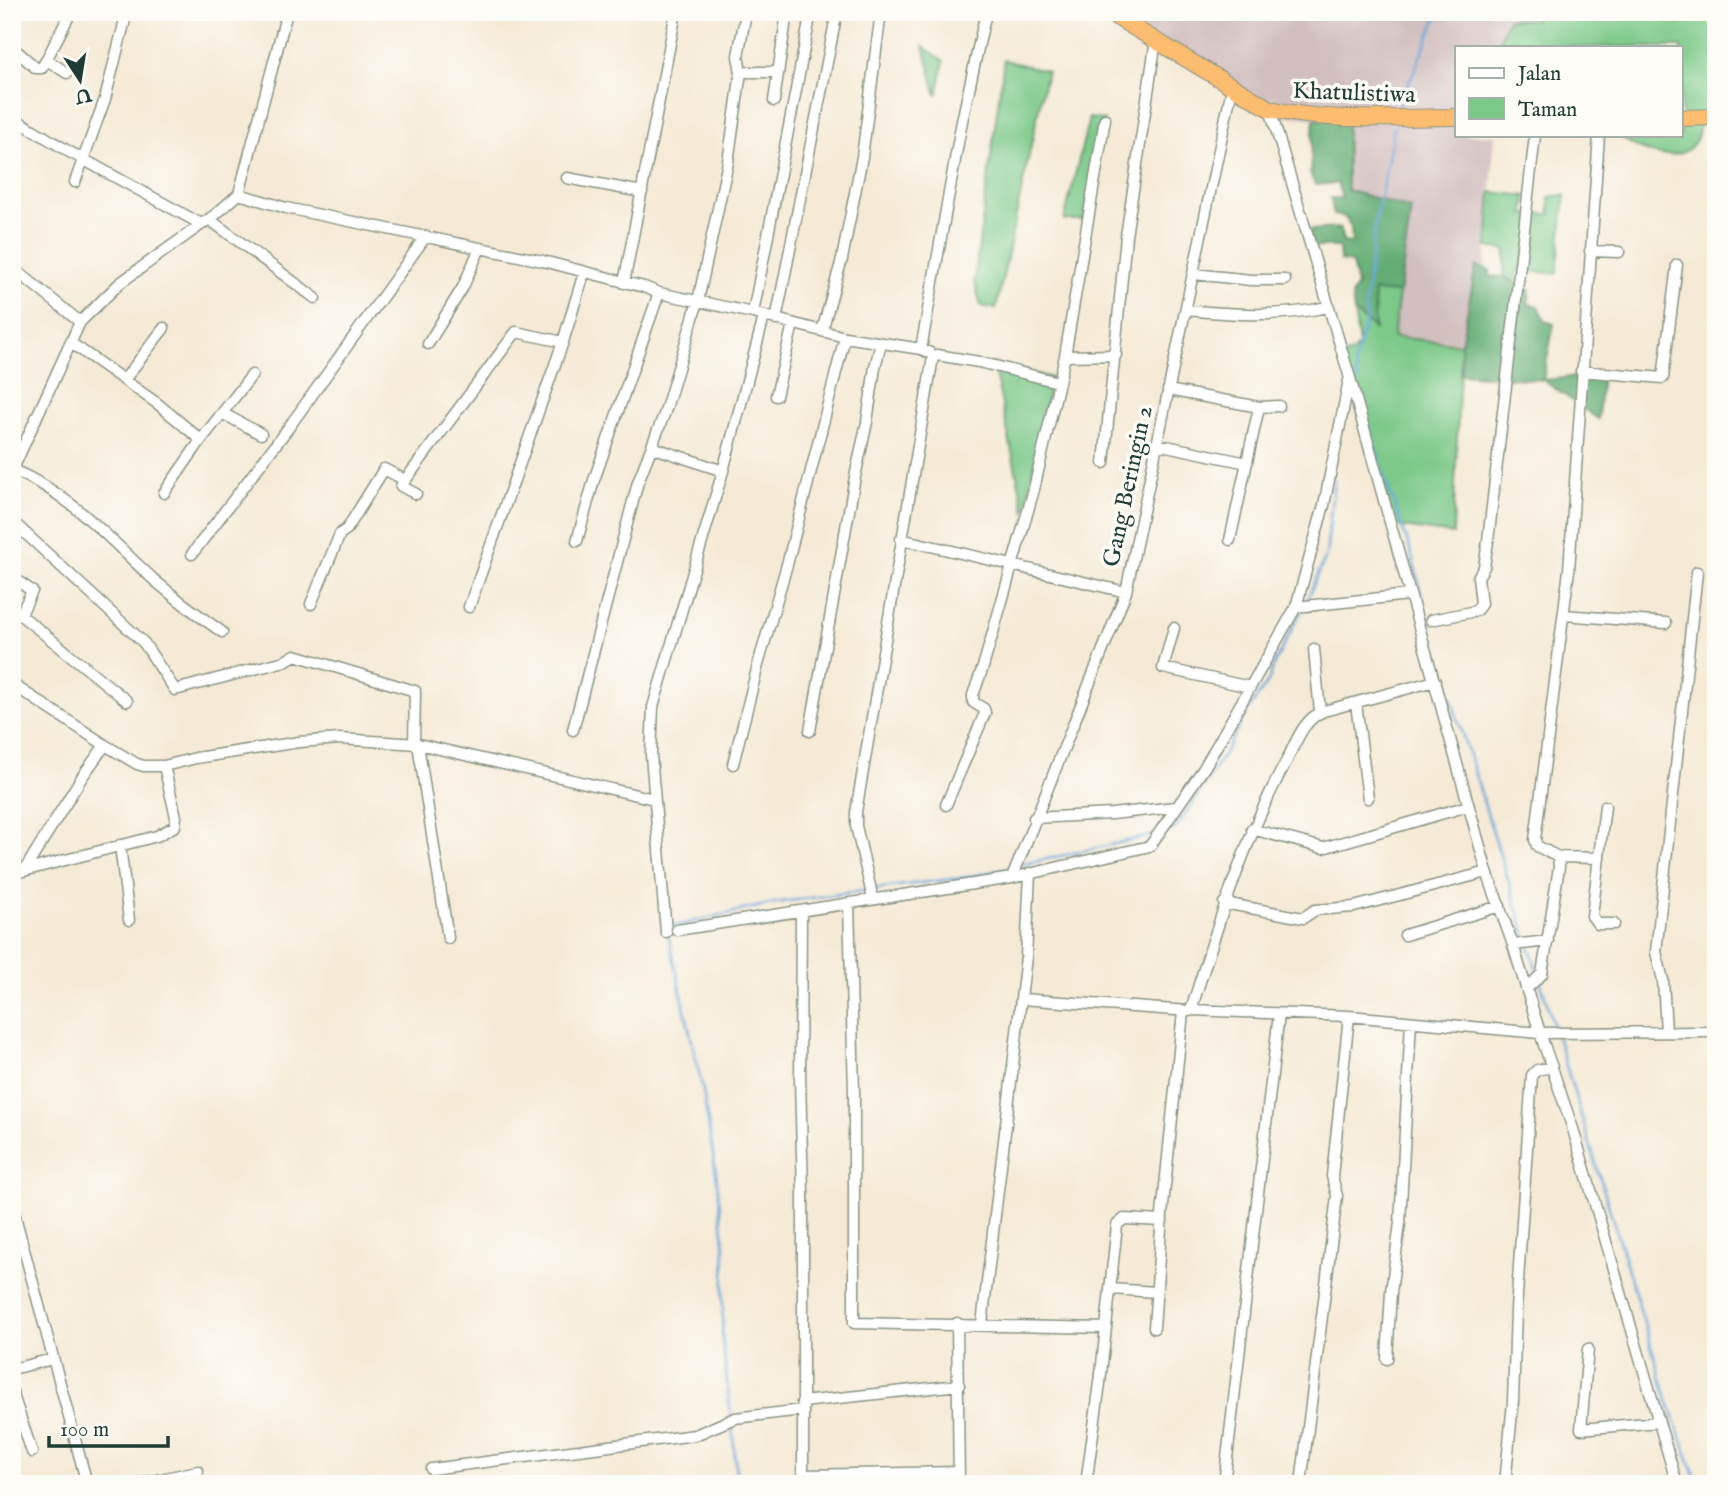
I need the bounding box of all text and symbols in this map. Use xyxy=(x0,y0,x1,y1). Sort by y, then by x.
north arrow xyxy=(46,46,116,116)
legend xyxy=(1455,46,1682,136)
text: Jalan xyxy=(1516,61,1561,88)
street label: Khatulistiwa xyxy=(1292,76,1417,111)
text: U xyxy=(72,81,94,108)
text: Taman xyxy=(1518,97,1577,124)
street label: Gang Beringin 2 xyxy=(1096,403,1161,570)
scale bar xyxy=(49,1405,168,1449)
text: 100 m xyxy=(60,1417,109,1444)

